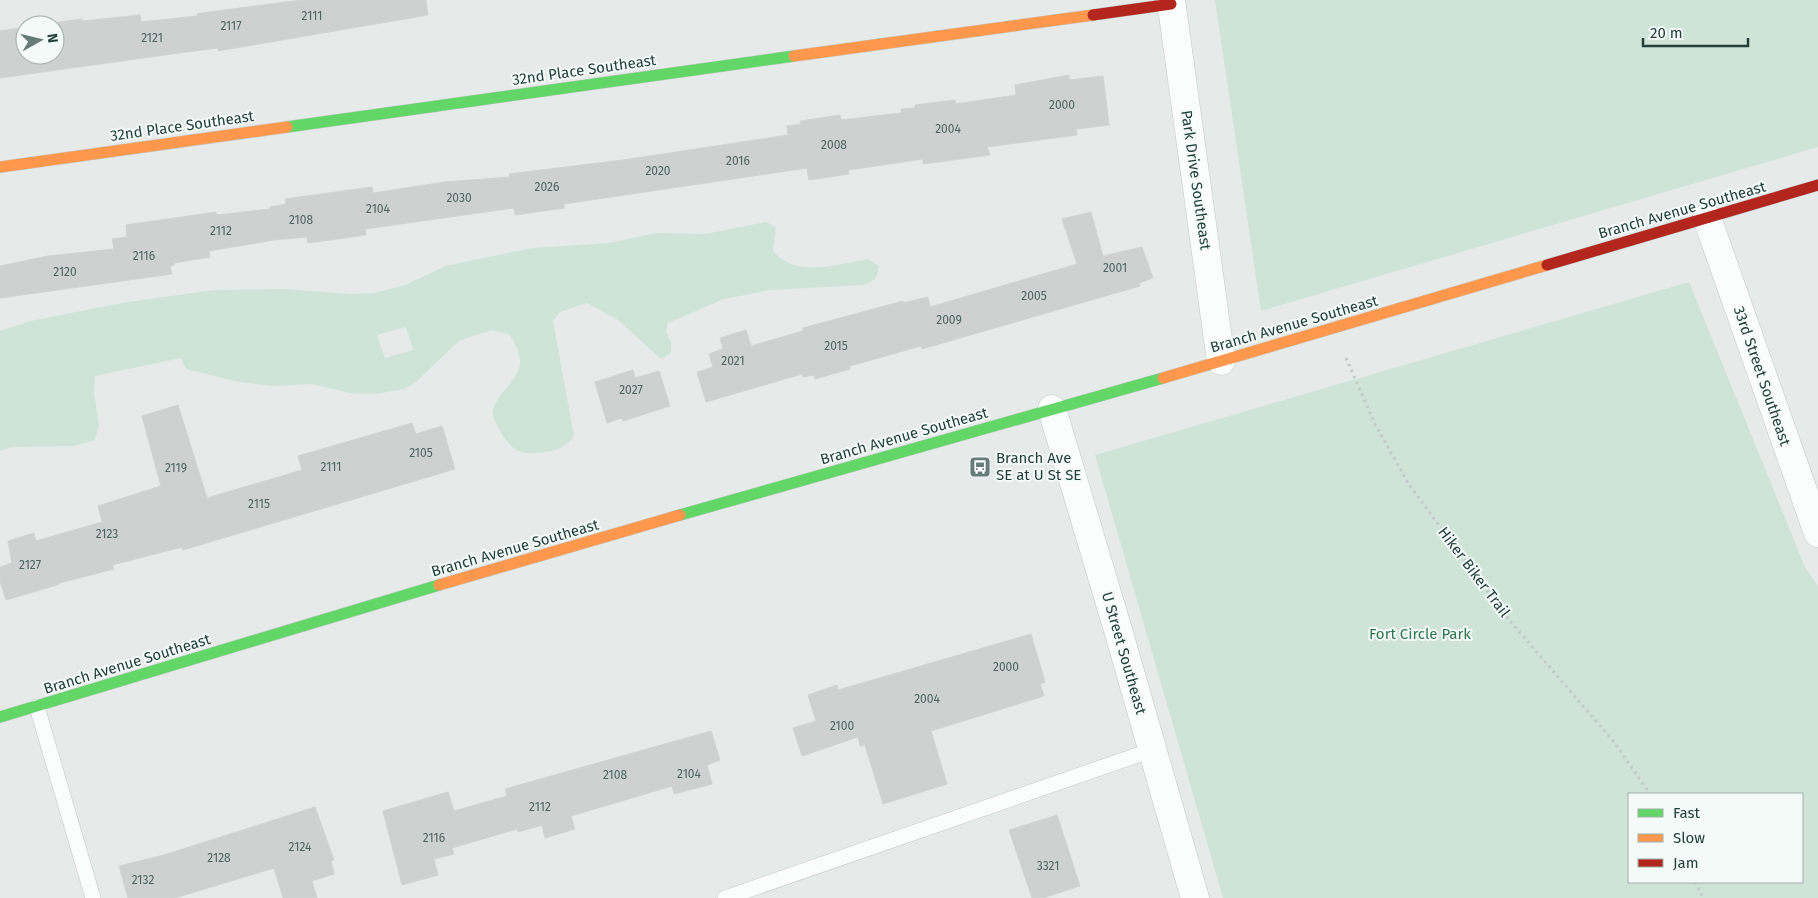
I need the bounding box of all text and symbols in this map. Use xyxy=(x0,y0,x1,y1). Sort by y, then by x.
house number: 2111 xyxy=(302,9,322,23)
north arrow xyxy=(15,15,65,65)
scale bar xyxy=(1643,15,1748,47)
house number: 2117 xyxy=(220,19,242,33)
text: 20 m xyxy=(1650,24,1683,42)
house number: 2121 xyxy=(141,31,163,45)
text: N xyxy=(43,32,61,44)
street label: 32nd Place Southeast xyxy=(511,51,658,89)
house number: 2000 xyxy=(1049,98,1075,112)
street label: 32nd Place Southeast xyxy=(109,107,256,145)
street label: Park Drive Southeast xyxy=(1177,109,1215,252)
house number: 2004 xyxy=(935,122,961,136)
house number: 2008 xyxy=(821,138,847,152)
house number: 2016 xyxy=(726,154,750,168)
house number: 2020 xyxy=(645,164,671,178)
street label: Branch Avenue Southeast xyxy=(1596,177,1768,243)
house number: 2026 xyxy=(535,180,559,194)
house number: 2030 xyxy=(446,191,472,205)
house number: 2104 xyxy=(366,202,391,216)
house number: 2108 xyxy=(289,213,313,227)
house number: 2112 xyxy=(210,224,232,238)
house number: 2116 xyxy=(133,249,155,263)
house number: 2001 xyxy=(1103,261,1127,275)
house number: 2120 xyxy=(53,265,77,279)
house number: 2005 xyxy=(1021,289,1047,303)
street label: Branch Avenue Southeast xyxy=(1208,291,1380,357)
street label: 33rd Street Southeast xyxy=(1730,304,1795,449)
house number: 2009 xyxy=(936,313,962,327)
house number: 2015 xyxy=(824,339,848,353)
house number: 2021 xyxy=(721,354,745,368)
house number: 2027 xyxy=(619,383,643,397)
street label: Branch Avenue Southeast xyxy=(818,403,990,469)
house number: 2105 xyxy=(409,446,433,460)
place label: Branch Ave SE at U St SE xyxy=(996,449,1081,484)
bus stop icon: Branch Ave SE at U St SE xyxy=(968,455,992,479)
house number: 2111 xyxy=(321,460,341,474)
house number: 2119 xyxy=(165,461,187,475)
house number: 2115 xyxy=(248,497,270,511)
street label: Branch Avenue Southeast xyxy=(429,515,601,581)
street label: Hiker Biker Trail xyxy=(1434,523,1514,621)
house number: 2123 xyxy=(96,527,118,541)
house number: 2127 xyxy=(19,558,41,572)
street label: U Street Southeast xyxy=(1098,590,1150,717)
park label: Fort Circle Park xyxy=(1369,625,1471,643)
street label: Branch Avenue Southeast xyxy=(41,630,213,698)
house number: 2000 xyxy=(993,660,1019,674)
house number: 2004 xyxy=(914,692,940,706)
house number: 2100 xyxy=(830,719,854,733)
house number: 2104 xyxy=(677,767,702,781)
house number: 2108 xyxy=(603,768,627,782)
legend xyxy=(1628,793,1803,883)
house number: 2112 xyxy=(529,800,551,814)
text: Fast xyxy=(1673,804,1700,822)
text: Slow xyxy=(1673,829,1705,847)
house number: 2116 xyxy=(423,831,445,845)
house number: 2124 xyxy=(289,840,312,854)
house number: 2128 xyxy=(207,851,231,865)
text: Jam xyxy=(1673,854,1699,872)
house number: 3321 xyxy=(1037,859,1059,873)
house number: 2132 xyxy=(132,873,154,887)

